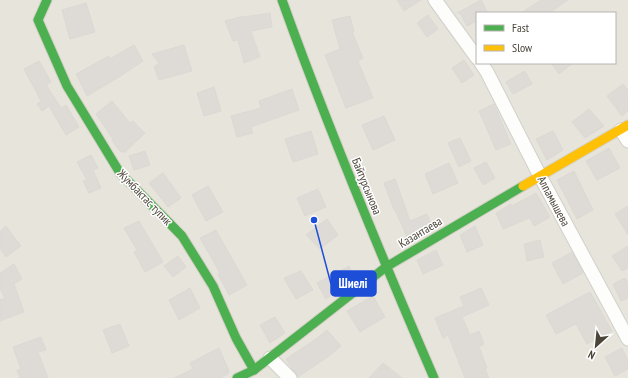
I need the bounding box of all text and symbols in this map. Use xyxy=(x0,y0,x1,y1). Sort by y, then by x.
legend xyxy=(476,12,616,64)
text: Fast xyxy=(512,20,530,35)
text: Slow xyxy=(512,40,533,55)
street label: Байтурсынова xyxy=(349,155,385,217)
street label: Жумбактас тупик xyxy=(114,165,176,228)
street label: Алпамышева xyxy=(534,173,574,229)
street label: Казантаева xyxy=(395,213,445,251)
callout: Шиелі xyxy=(331,271,376,296)
text: Шиелі xyxy=(338,275,368,292)
north arrow xyxy=(576,326,616,366)
text: N xyxy=(586,347,597,362)

